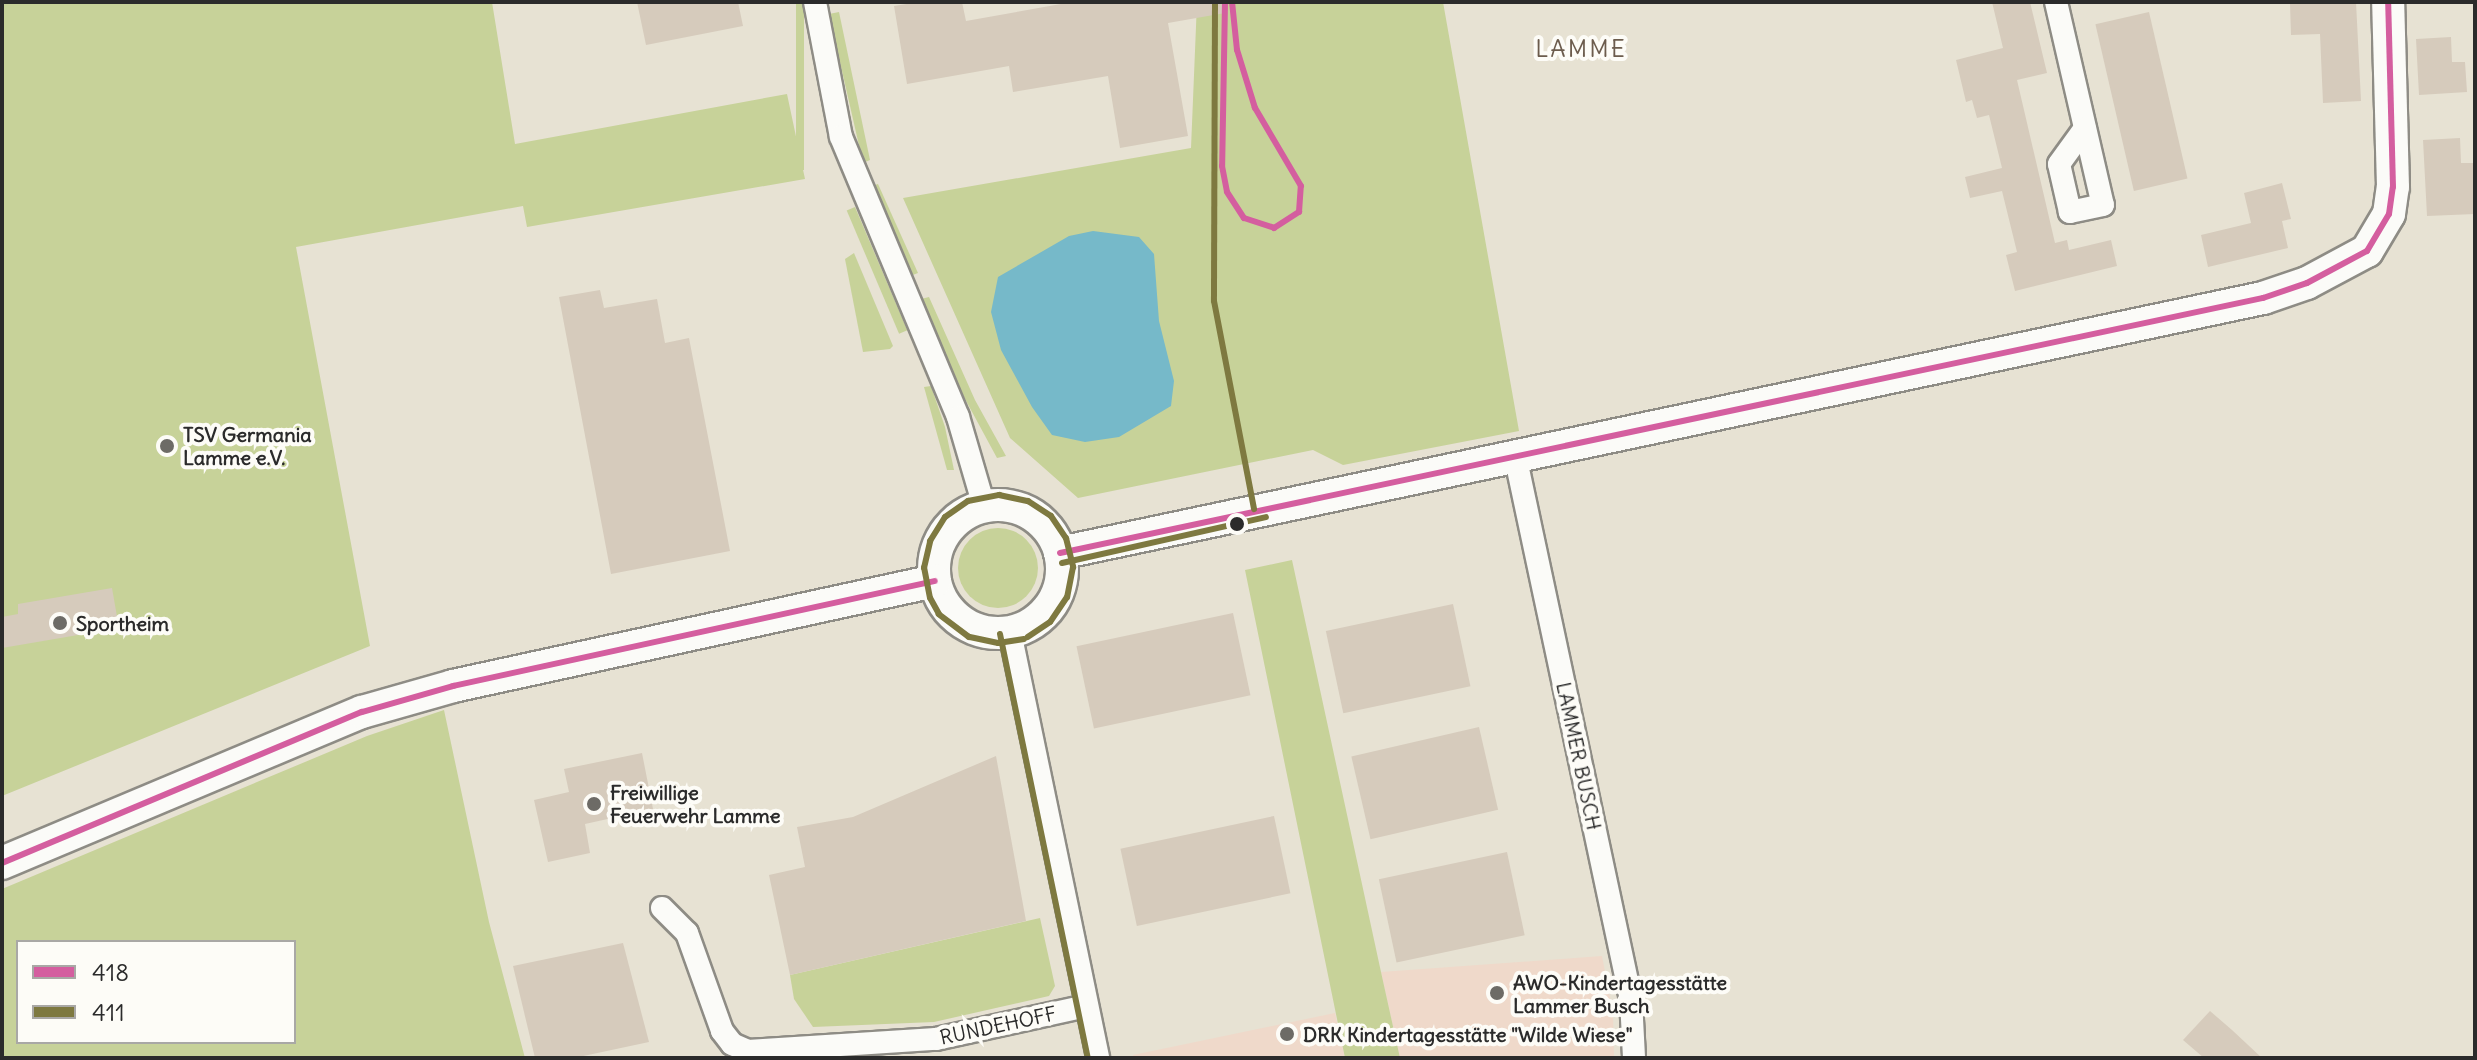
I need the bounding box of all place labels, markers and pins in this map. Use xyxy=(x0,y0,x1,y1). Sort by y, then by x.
place label: TSV Germania Lamme e.V. xyxy=(183,422,312,469)
marker: TSV Germania Lamme e.V. xyxy=(158,437,176,455)
unlabelled marker xyxy=(1229,516,1245,532)
place label: Sportheim xyxy=(76,611,169,635)
marker: Sportheim xyxy=(51,614,69,632)
place label: Freiwillige Feuerwehr Lamme xyxy=(610,780,780,827)
marker: Freiwillige Feuerwehr Lamme xyxy=(585,795,603,813)
place label: AWO-Kindertagesstätte Lammer Busch xyxy=(1513,970,1727,1017)
marker: AWO-Kindertagesstätte Lammer Busch xyxy=(1488,984,1506,1002)
place label: DRK Kindertagesstätte "Wilde Wiese" xyxy=(1303,1022,1633,1046)
marker: DRK Kindertagesstätte "Wilde Wiese" xyxy=(1278,1025,1296,1043)

